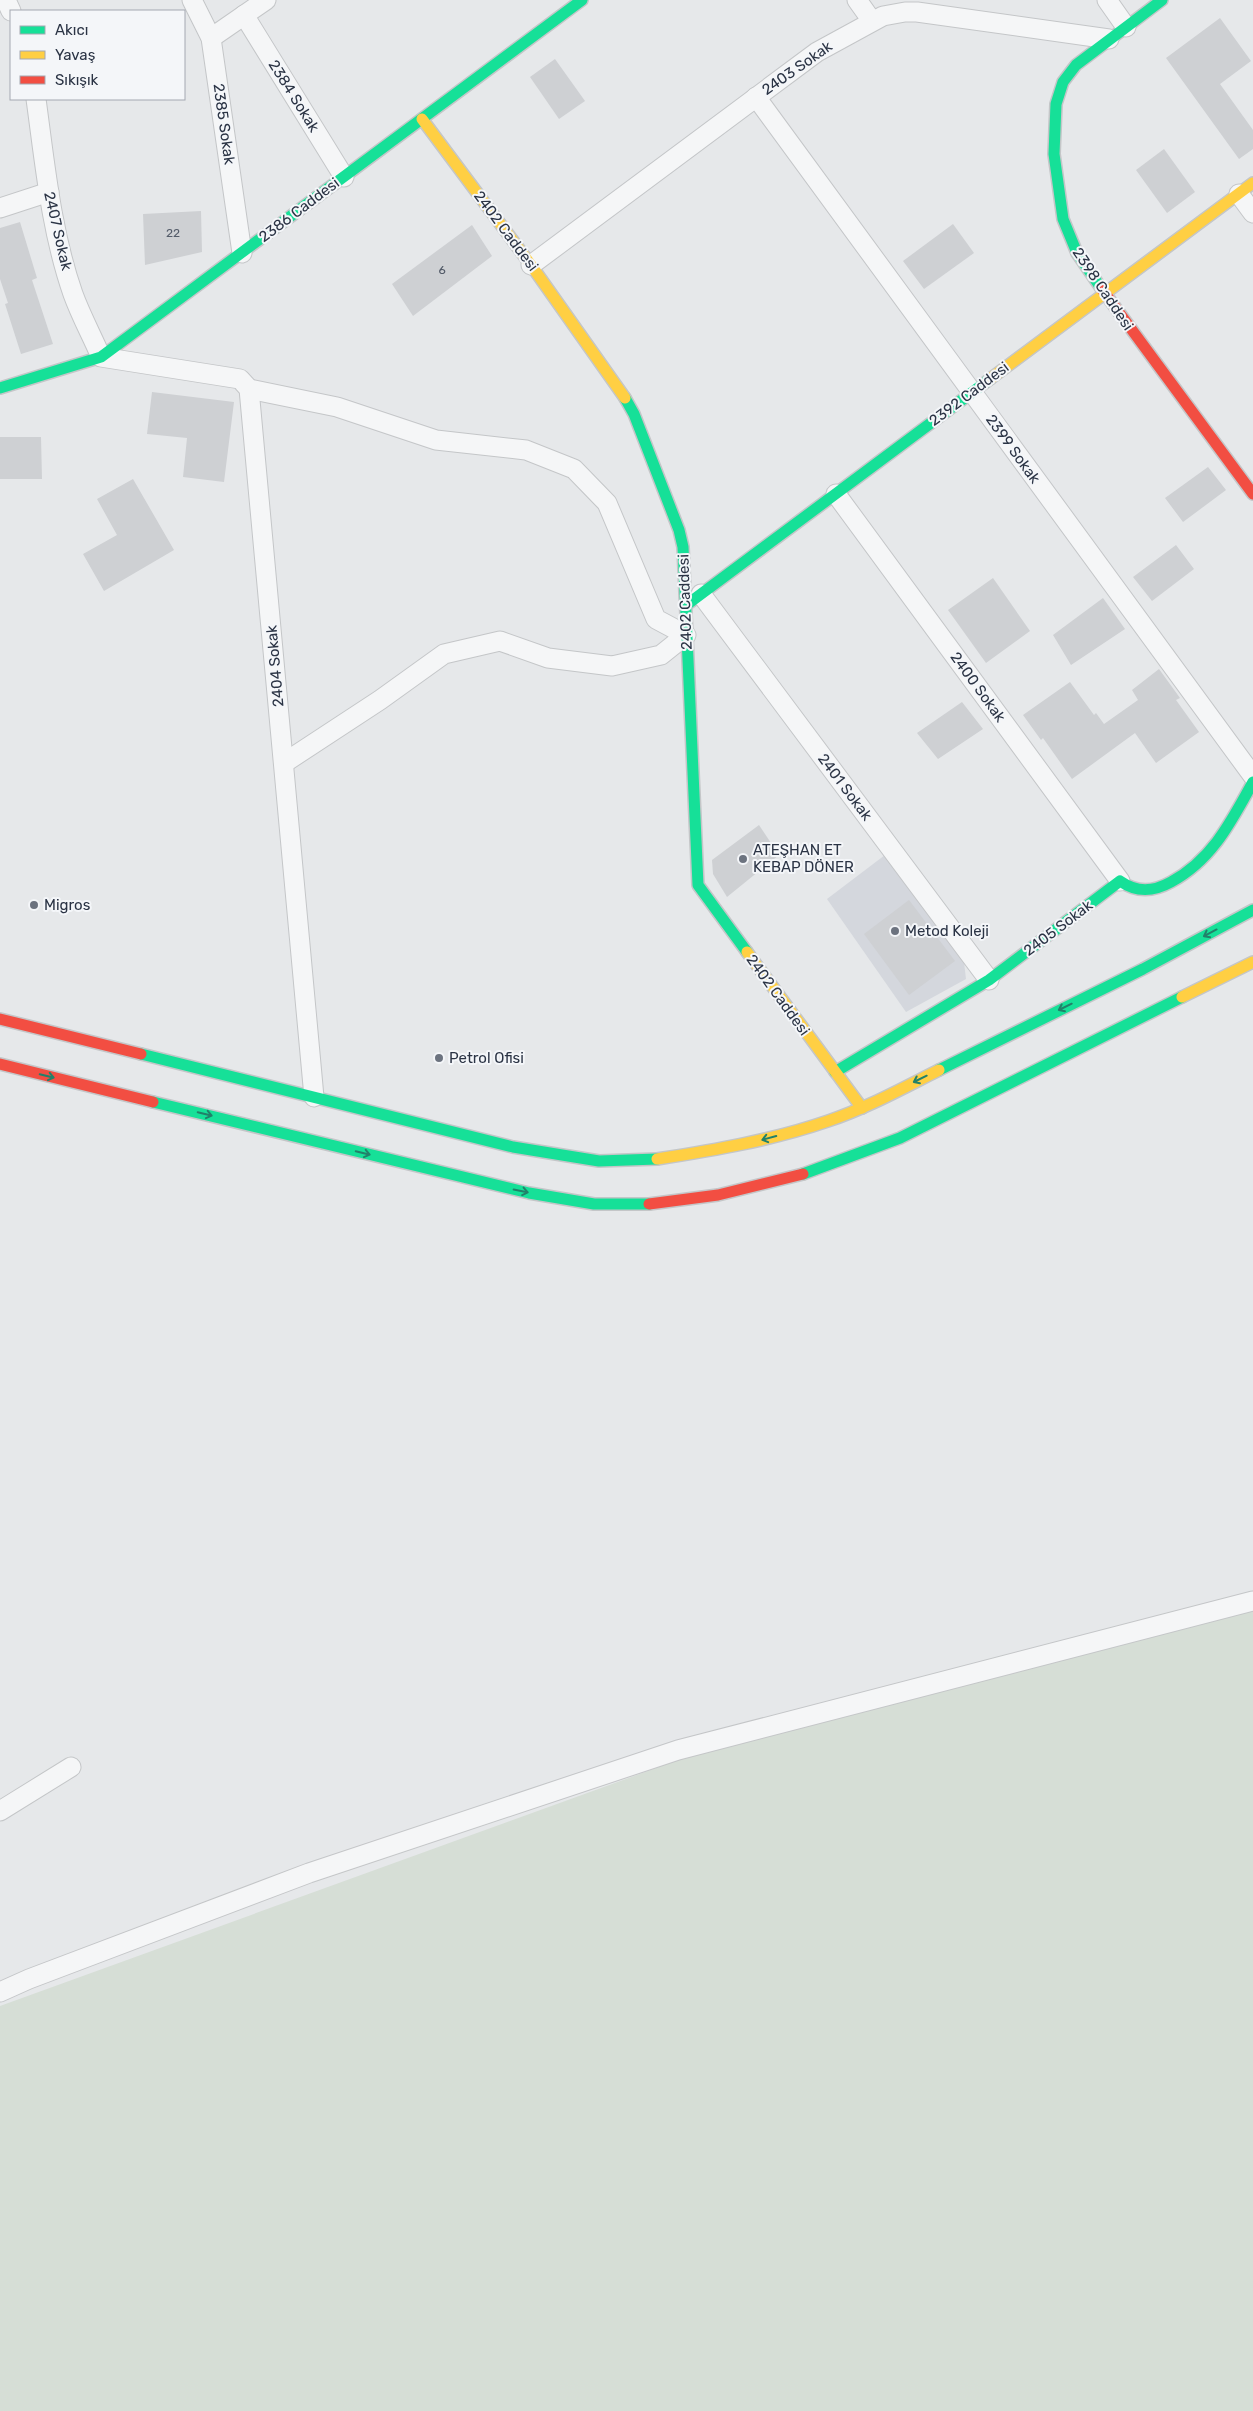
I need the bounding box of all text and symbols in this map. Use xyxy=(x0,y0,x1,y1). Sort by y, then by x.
legend xyxy=(10,10,185,100)
text: Akıcı xyxy=(55,21,88,39)
street label: 2403 Sokak xyxy=(758,37,836,99)
text: Yavaş xyxy=(55,46,96,64)
street label: 2384 Sokak xyxy=(265,57,323,136)
text: Sıkışık xyxy=(55,71,99,89)
street label: 2385 Sokak xyxy=(209,82,239,166)
street label: 2386 Caddesi xyxy=(255,174,343,246)
street label: 2402 Caddesi xyxy=(470,187,542,275)
street label: 2407 Sokak xyxy=(40,190,76,272)
house number: 22 xyxy=(166,226,180,240)
street label: 2398 Caddesi xyxy=(1069,244,1137,334)
house number: 6 xyxy=(438,263,446,277)
street label: 2392 Caddesi xyxy=(926,358,1012,430)
street label: 2399 Sokak xyxy=(982,411,1044,487)
street label: 2402 Caddesi xyxy=(674,554,696,650)
street label: 2404 Sokak xyxy=(262,624,288,708)
street label: 2400 Sokak xyxy=(947,648,1010,726)
street label: 2401 Sokak xyxy=(814,750,876,824)
place label: ATEŞHAN ET KEBAP DÖNER xyxy=(753,841,854,876)
marker: ATEŞHAN ET KEBAP DÖNER xyxy=(737,853,749,865)
place label: Migros xyxy=(44,896,91,914)
street label: 2405 Sokak xyxy=(1020,896,1096,960)
marker: Migros xyxy=(28,899,40,911)
place label: Metod Koleji xyxy=(905,922,989,940)
marker: Metod Koleji xyxy=(889,925,901,937)
one-way arrow xyxy=(1203,929,1218,938)
street label: 2402 Caddesi xyxy=(743,951,813,1039)
one-way arrow xyxy=(1058,1002,1073,1012)
place label: Petrol Ofisi xyxy=(449,1049,524,1067)
marker: Petrol Ofisi xyxy=(433,1052,445,1064)
one-way arrow xyxy=(39,1071,55,1081)
one-way arrow xyxy=(913,1075,928,1085)
one-way arrow xyxy=(197,1110,213,1120)
one-way arrow xyxy=(761,1134,777,1143)
one-way arrow xyxy=(354,1149,370,1158)
one-way arrow xyxy=(512,1187,528,1197)

